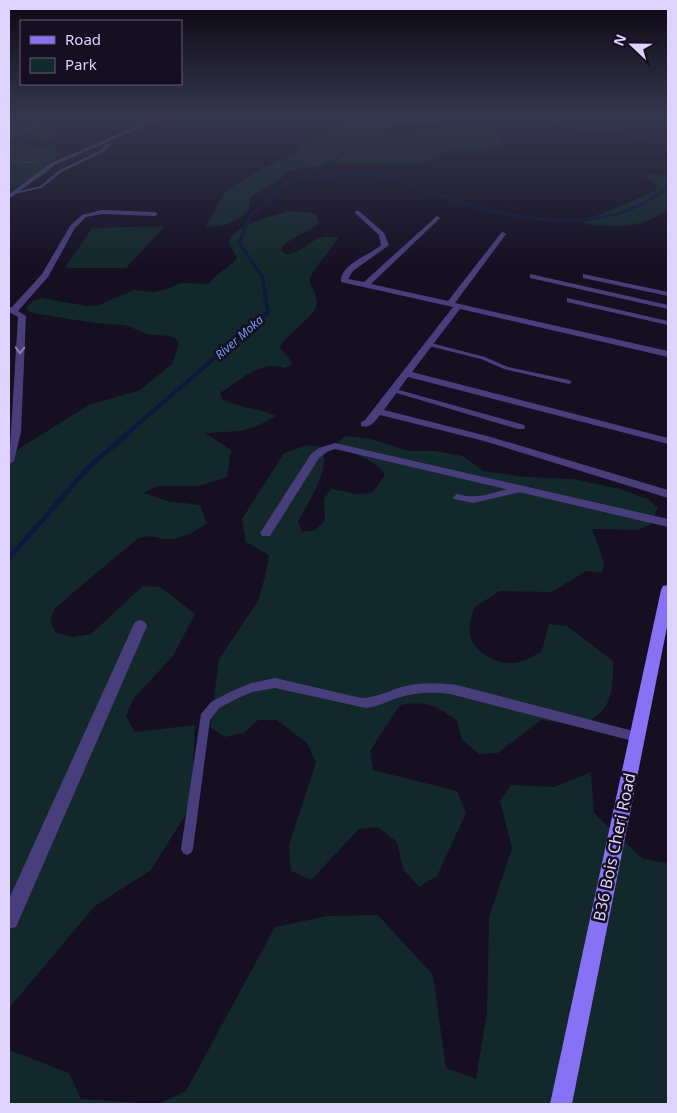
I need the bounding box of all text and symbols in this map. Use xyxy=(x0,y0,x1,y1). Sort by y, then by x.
legend xyxy=(20,20,182,85)
north arrow xyxy=(607,20,657,70)
text: Road xyxy=(65,29,101,49)
text: N xyxy=(609,31,630,49)
text: Park xyxy=(65,54,97,74)
water label: River Moka xyxy=(211,311,267,363)
one-way arrow xyxy=(15,346,25,354)
street label: B36 Bois Cheri Road xyxy=(588,771,640,923)

